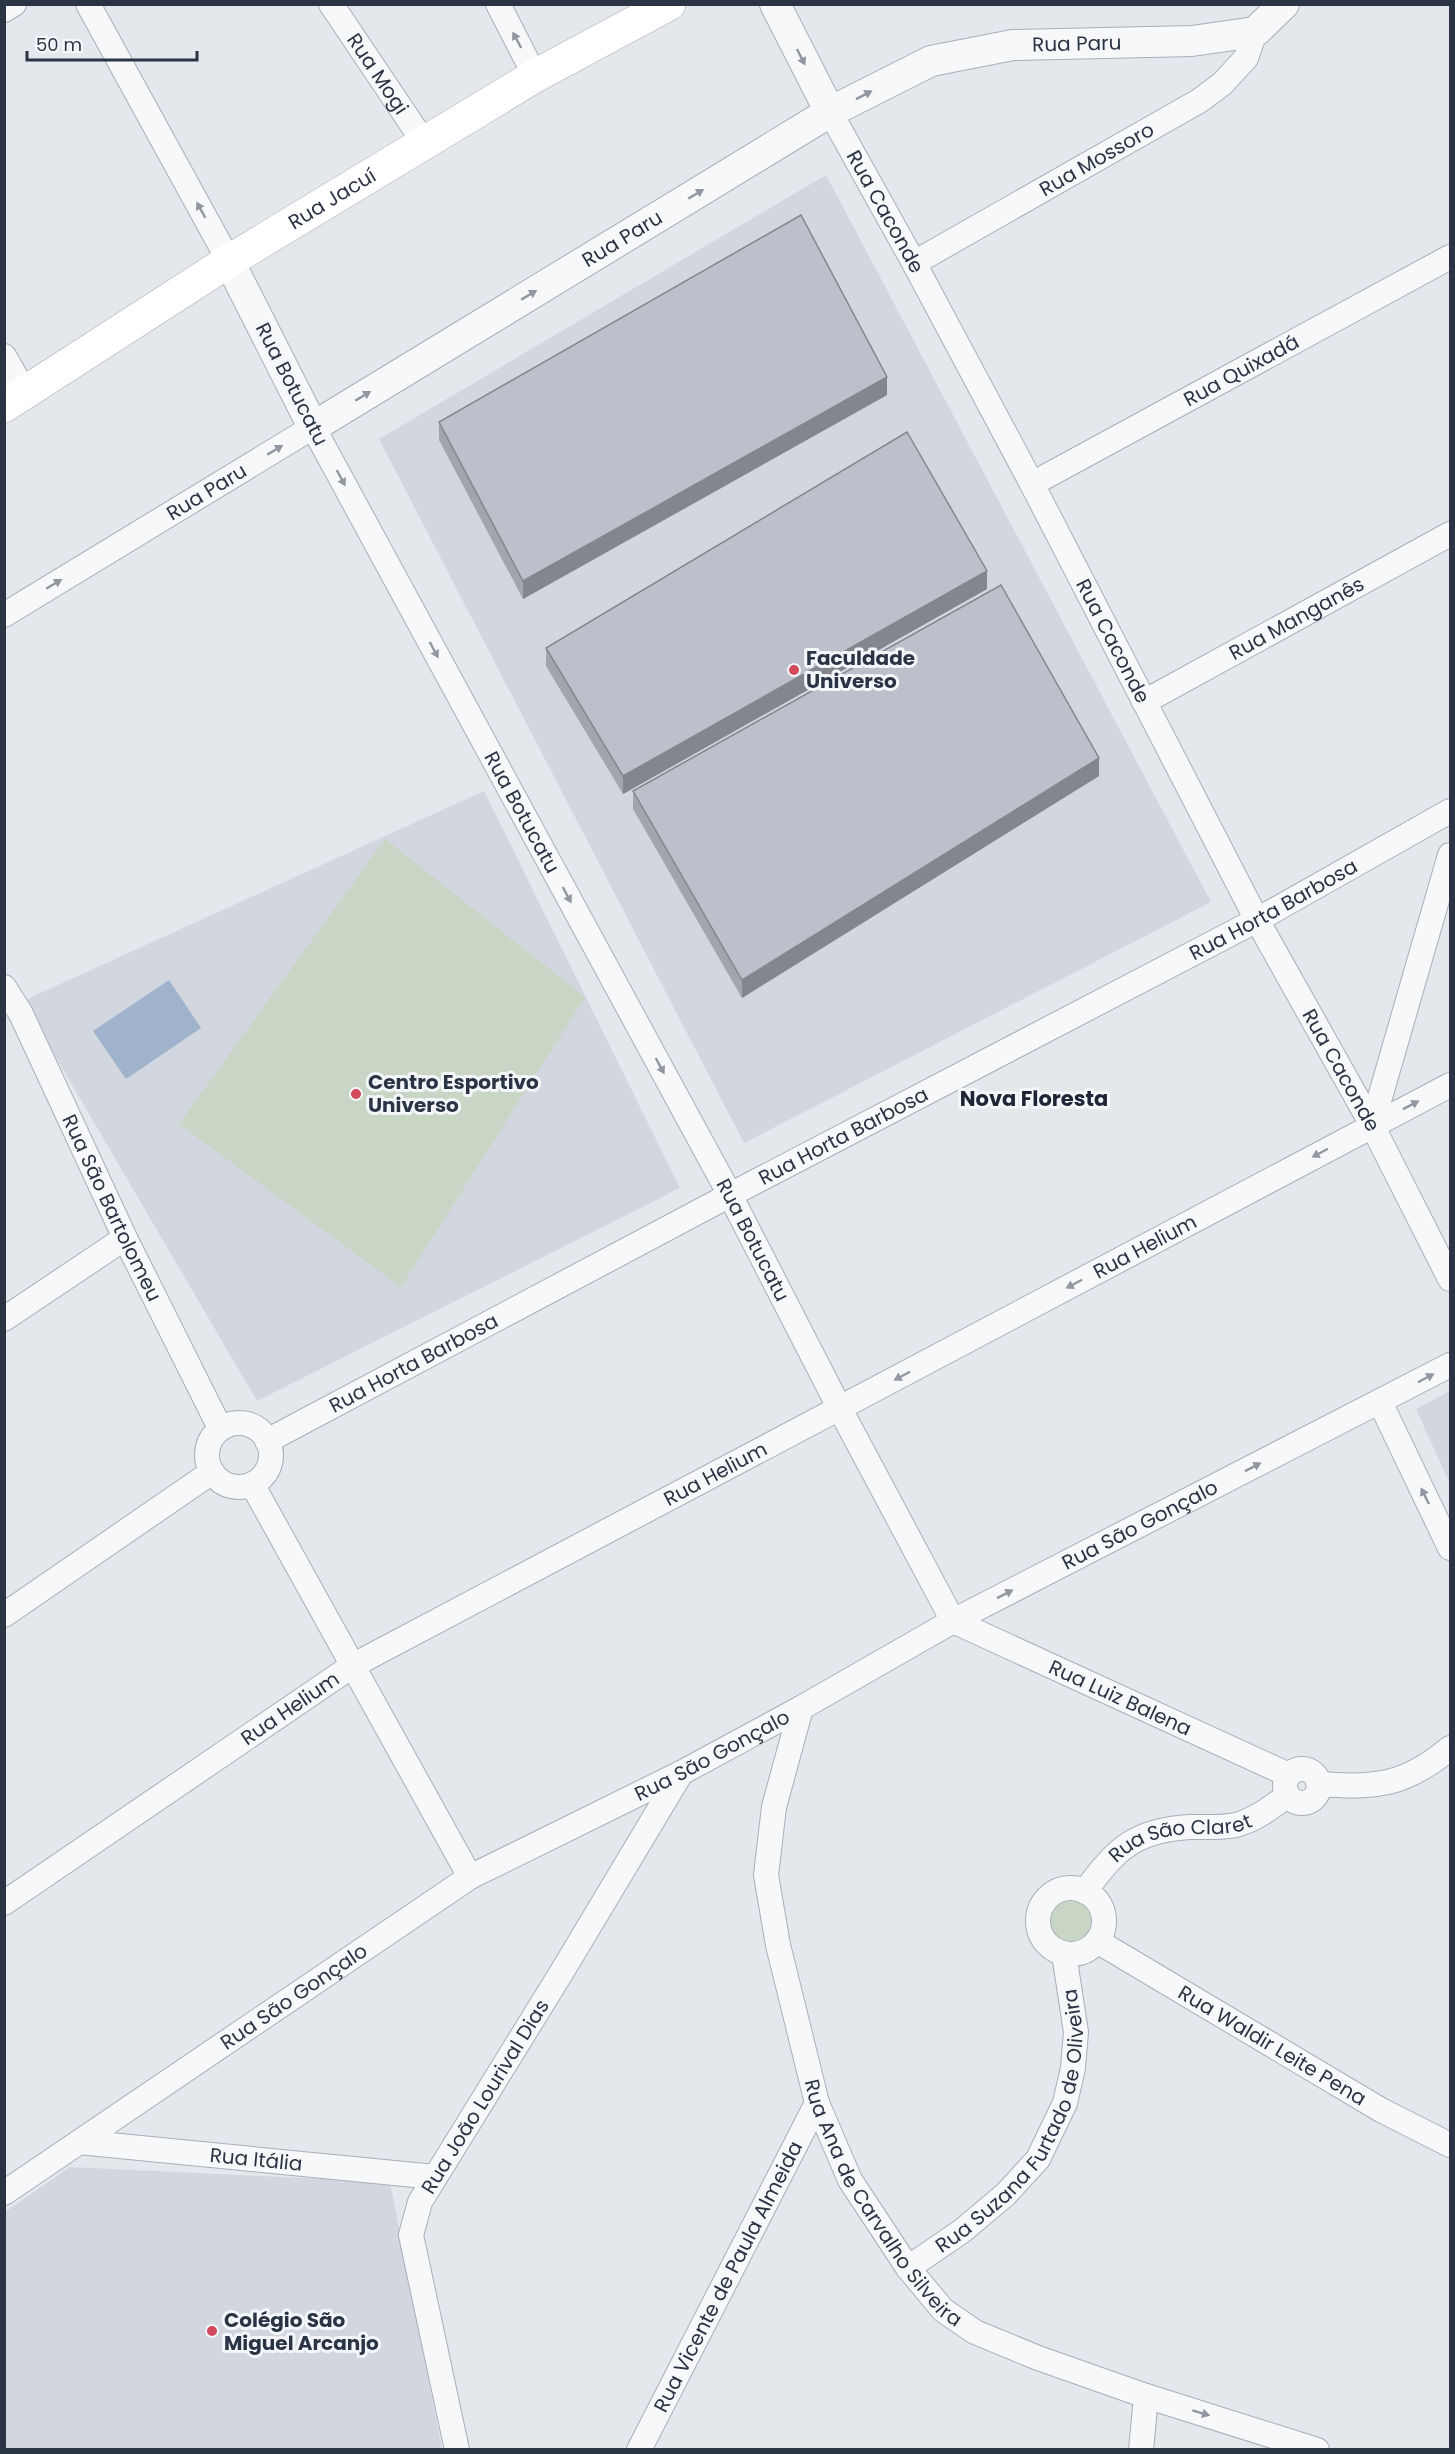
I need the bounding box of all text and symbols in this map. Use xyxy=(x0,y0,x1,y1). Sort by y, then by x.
scale bar xyxy=(27,24,196,62)
street label: Rua Mogi xyxy=(340,28,415,120)
street label: Rua Paru xyxy=(1032,29,1122,59)
text: 50 m xyxy=(36,32,82,57)
one-way arrow xyxy=(512,32,521,49)
one-way arrow xyxy=(797,48,806,65)
one-way arrow xyxy=(855,90,873,100)
street label: Rua Mossoro xyxy=(1034,115,1159,203)
street label: Rua Caconde xyxy=(840,145,931,278)
street label: Rua Jacuí xyxy=(283,161,381,236)
one-way arrow xyxy=(688,188,704,199)
one-way arrow xyxy=(196,201,206,218)
street label: Rua Paru xyxy=(577,203,668,274)
one-way arrow xyxy=(521,290,538,300)
street label: Rua Botucatu xyxy=(249,318,335,450)
street label: Rua Quixadá xyxy=(1178,328,1304,413)
one-way arrow xyxy=(355,391,371,402)
one-way arrow xyxy=(267,445,283,456)
street label: Rua Paru xyxy=(161,457,252,527)
one-way arrow xyxy=(336,470,346,487)
street label: Rua Manganês xyxy=(1224,570,1369,667)
street label: Rua Caconde xyxy=(1069,574,1157,708)
one-way arrow xyxy=(46,579,62,590)
one-way arrow xyxy=(429,641,439,658)
place label: Faculdade Universo xyxy=(806,644,915,695)
marker: Faculdade Universo xyxy=(787,663,801,677)
street label: Rua Botucatu xyxy=(478,746,567,878)
street label: Rua Horta Barbosa xyxy=(1184,852,1362,967)
one-way arrow xyxy=(562,887,572,904)
street label: Rua Caconde xyxy=(1296,1004,1387,1136)
one-way arrow xyxy=(655,1058,665,1075)
place label: Centro Esportivo Universo xyxy=(368,1068,539,1119)
street label: Rua Horta Barbosa xyxy=(754,1080,933,1192)
district label: Nova Floresta xyxy=(960,1084,1108,1113)
marker: Centro Esportivo Universo xyxy=(349,1087,363,1101)
one-way arrow xyxy=(1403,1100,1420,1110)
street label: Rua São Bartolomeu xyxy=(55,1110,168,1306)
one-way arrow xyxy=(1311,1148,1328,1158)
street label: Rua Botucatu xyxy=(710,1173,796,1306)
street label: Rua Helium xyxy=(1088,1208,1201,1285)
one-way arrow xyxy=(1065,1279,1082,1289)
street label: Rua Horta Barbosa xyxy=(324,1307,503,1420)
one-way arrow xyxy=(893,1371,910,1381)
one-way arrow xyxy=(1418,1373,1435,1383)
street label: Rua Helium xyxy=(659,1435,772,1513)
one-way arrow xyxy=(1245,1462,1262,1472)
street label: Rua São Gonçalo xyxy=(1057,1473,1223,1577)
one-way arrow xyxy=(1420,1487,1430,1504)
one-way arrow xyxy=(996,1589,1013,1599)
street label: Rua Luiz Balena xyxy=(1044,1653,1196,1743)
street label: Rua Helium xyxy=(235,1665,345,1752)
street label: Rua São Gonçalo xyxy=(630,1703,795,1808)
street label: Rua São Claret xyxy=(1102,1807,1256,1869)
street label: Rua São Gonçalo xyxy=(215,1937,373,2056)
street label: Rua Waldir Leite Pena xyxy=(1173,1978,1372,2112)
street label: Rua Suzana Furtado de Oliveira xyxy=(930,1987,1090,2259)
street label: Rua João Lourival Dias xyxy=(414,1994,556,2199)
street label: Rua Ana de Carvalho Silveira xyxy=(798,2076,968,2333)
street label: Rua Vicente de Paula Almeida xyxy=(647,2136,809,2417)
street label: Rua Itália xyxy=(209,2141,304,2178)
place label: Colégio São Miguel Arcanjo xyxy=(224,2306,379,2357)
marker: Colégio São Miguel Arcanjo xyxy=(205,2324,219,2338)
one-way arrow xyxy=(1192,2409,1210,2418)

